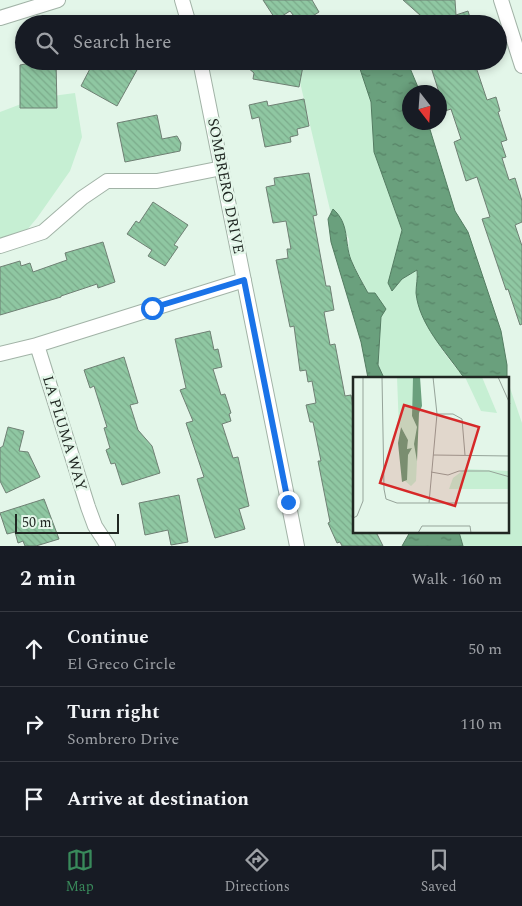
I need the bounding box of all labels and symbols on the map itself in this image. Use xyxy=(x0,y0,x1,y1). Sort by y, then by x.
north arrow xyxy=(402,85,447,130)
street label: SOMBRERO DRIVE xyxy=(201,116,250,256)
route start xyxy=(141,297,164,320)
street label: LA PLUMA WAY xyxy=(36,373,93,494)
inset map xyxy=(353,377,510,534)
route end xyxy=(277,491,300,514)
scale bar xyxy=(15,511,119,534)

